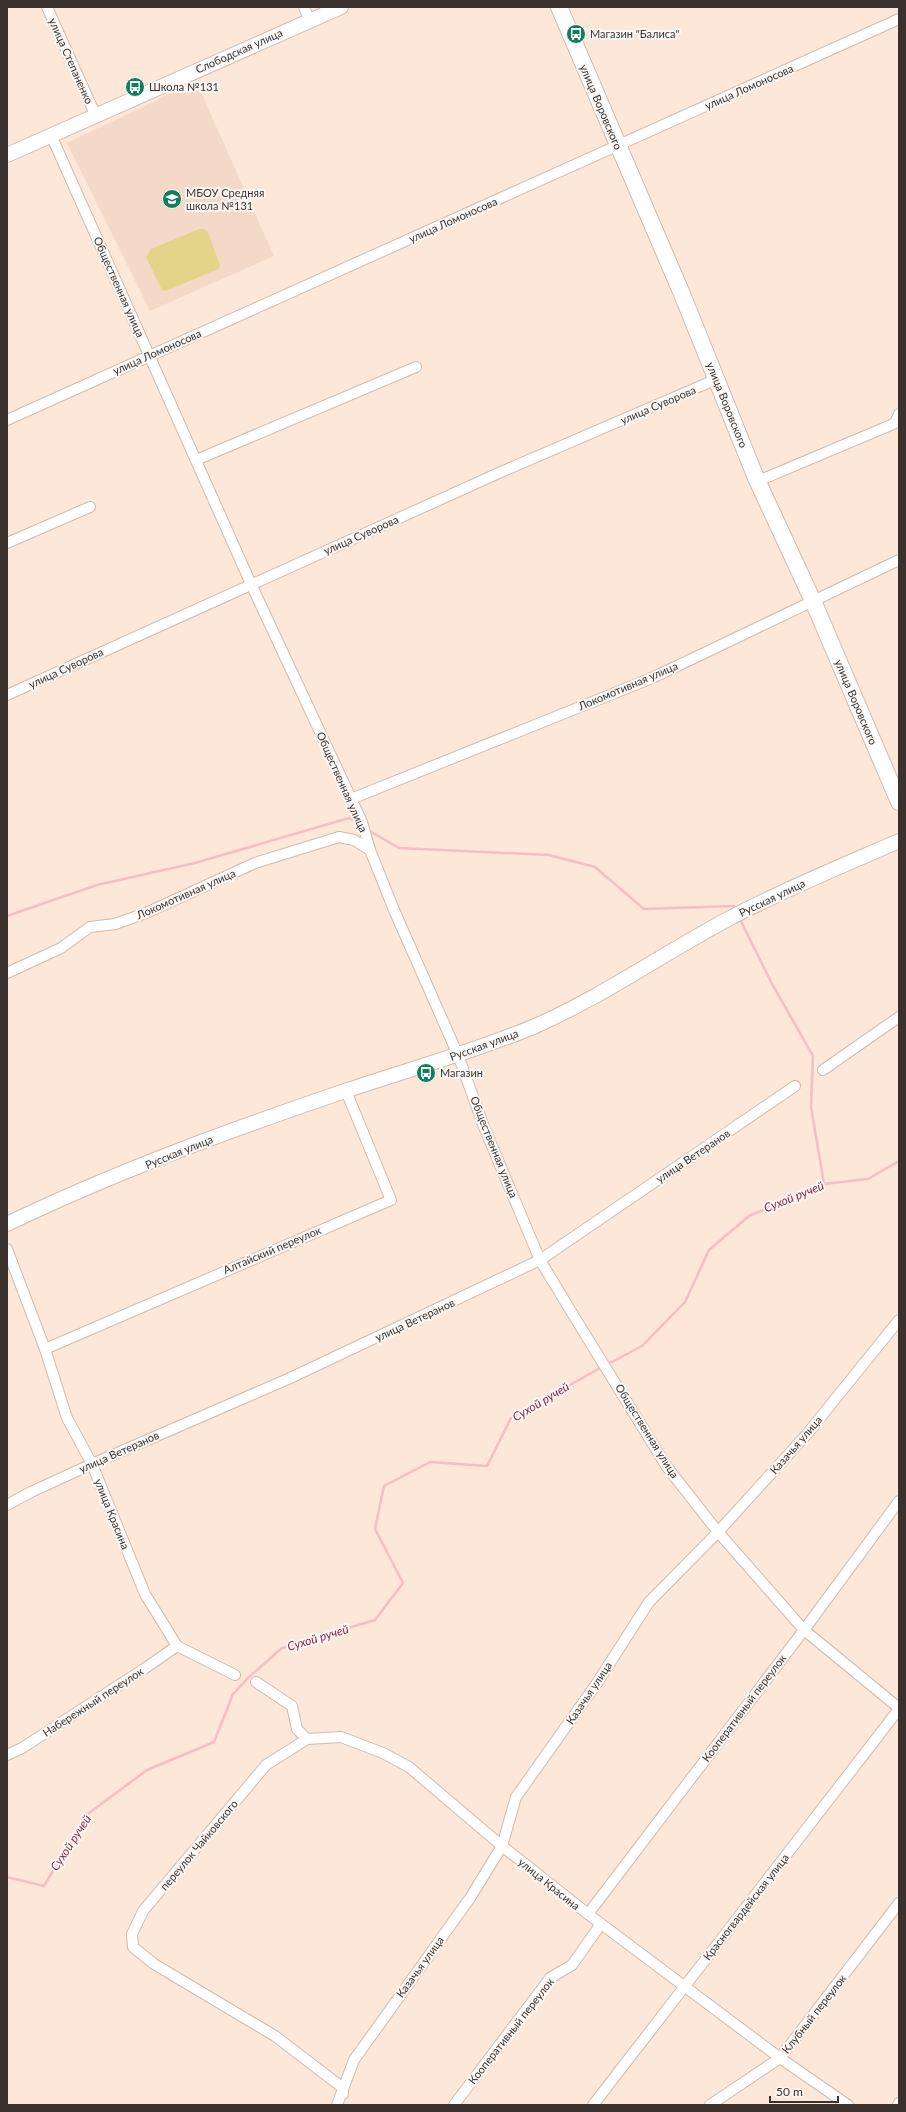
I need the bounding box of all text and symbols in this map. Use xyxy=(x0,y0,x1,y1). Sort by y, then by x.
street label: улица Степаненко xyxy=(47,16,96,106)
bus stop icon: Магазин "Балиса" xyxy=(565,23,587,45)
street label: Слободская улица xyxy=(193,26,284,76)
place label: Магазин "Балиса" xyxy=(590,27,680,40)
street label: улица Ломоносова xyxy=(702,61,795,112)
street label: улица Воровского xyxy=(578,62,625,151)
bus stop icon: Школа №131 xyxy=(124,76,146,98)
place label: Школа №131 xyxy=(149,80,219,93)
place label: МБОУ Средняя школа №131 xyxy=(186,186,264,212)
school or university icon: МБОУ Средняя школа №131 xyxy=(161,188,183,210)
street label: улица Ломоносова xyxy=(406,194,499,245)
street label: Общественная улица xyxy=(91,235,147,339)
street label: улица Ломоносова xyxy=(110,326,203,377)
street label: улица Воровского xyxy=(704,360,751,450)
street label: улица Суворова xyxy=(618,383,698,426)
street label: улица Суворова xyxy=(321,512,400,557)
street label: улица Суворова xyxy=(26,645,105,690)
street label: улица Воровского xyxy=(833,657,880,746)
street label: Локомотивная улица xyxy=(575,659,680,713)
street label: Общественная улица xyxy=(314,730,370,834)
street label: Локомотивная улица xyxy=(133,866,237,922)
street label: Русская улица xyxy=(737,876,807,919)
street label: Русская улица xyxy=(448,1026,520,1063)
bus stop icon: Магазин xyxy=(415,1062,437,1084)
place label: Магазин xyxy=(440,1066,483,1079)
street label: Общественная улица xyxy=(468,1094,521,1200)
street label: улица Ветеранов xyxy=(653,1126,732,1185)
street label: Русская улица xyxy=(143,1132,215,1171)
water label: Сухой ручей xyxy=(762,1178,826,1215)
street label: Алтайский переулок xyxy=(221,1223,323,1276)
street label: улица Ветеранов xyxy=(373,1295,457,1344)
water label: Сухой ручей xyxy=(510,1379,572,1424)
street label: Общественная улица xyxy=(613,1381,682,1480)
street label: Казачья улица xyxy=(767,1413,824,1476)
street label: улица Ветеранов xyxy=(77,1428,161,1475)
street label: улица Красина xyxy=(92,1477,133,1551)
water label: Сухой ручей xyxy=(285,1621,350,1654)
street label: Кооперативный переулок xyxy=(699,1651,788,1764)
street label: Казачья улица xyxy=(563,1659,614,1726)
street label: Набережный переулок xyxy=(40,1664,146,1739)
street label: переулок Чайковского xyxy=(157,1797,240,1892)
water label: Сухой ручей xyxy=(47,1812,94,1873)
street label: Красногвардейская улица xyxy=(700,1851,791,1963)
street label: улица Красина xyxy=(516,1855,583,1912)
street label: Казачья улица xyxy=(393,1934,446,2000)
street label: Клубный переулок xyxy=(779,1971,849,2056)
street label: Кооперативный переулок xyxy=(465,1975,556,2086)
scale bar xyxy=(770,2078,838,2104)
text: 50 m xyxy=(776,2084,803,2099)

